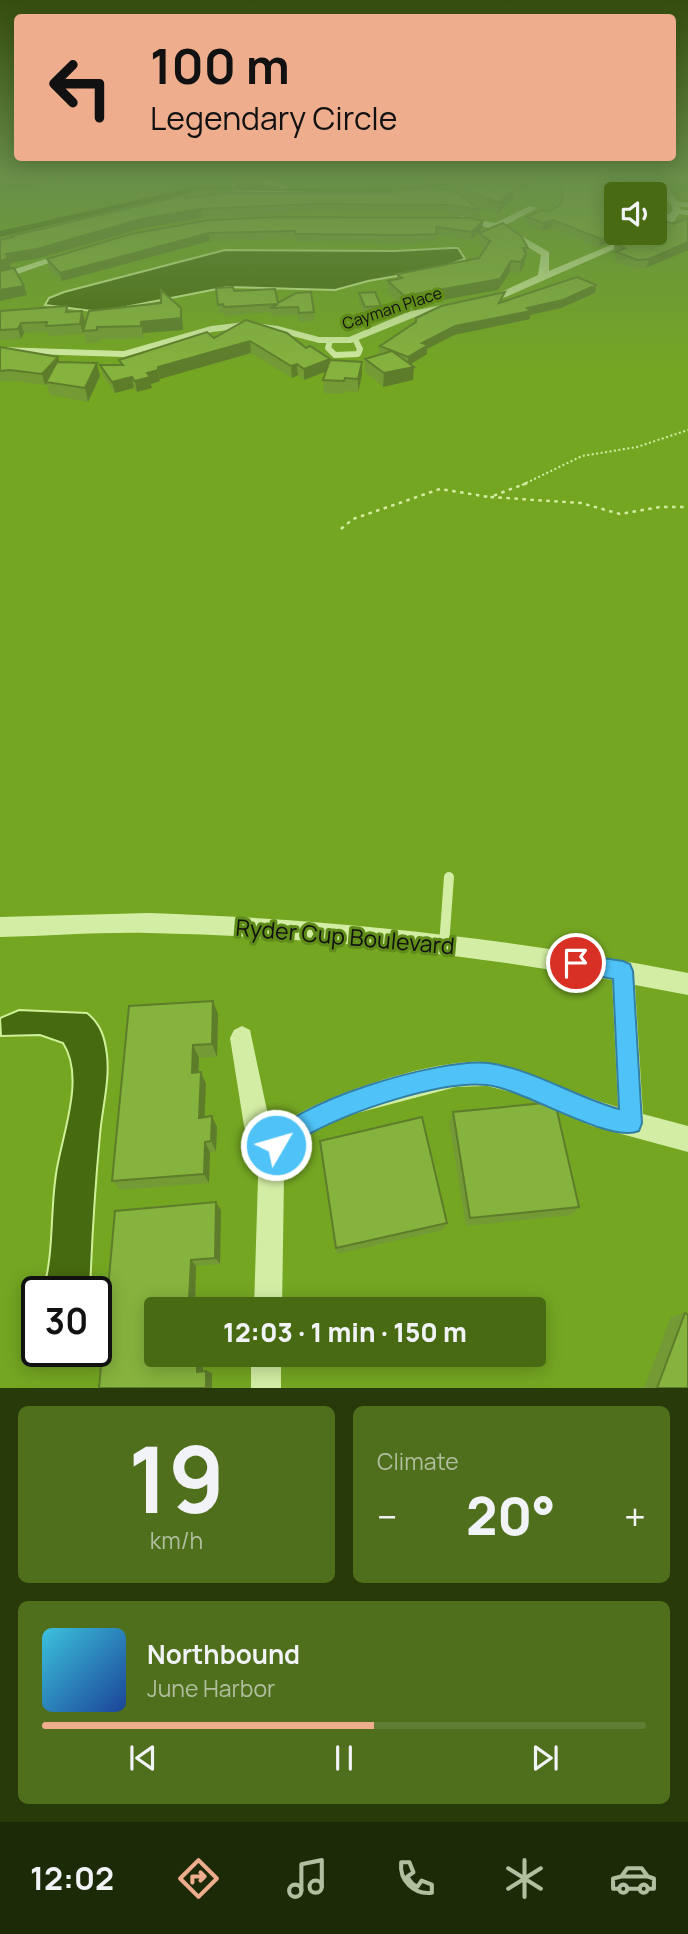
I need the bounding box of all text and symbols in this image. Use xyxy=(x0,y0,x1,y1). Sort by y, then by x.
text: 100 m xyxy=(150,32,290,99)
icon: left xyxy=(35,42,126,133)
text: Legendary Circle xyxy=(150,96,397,140)
map controls xyxy=(604,182,667,245)
button: sound xyxy=(604,182,667,245)
street label: Cayman Place xyxy=(339,282,445,334)
street label: Ryder Cup Boulevard xyxy=(234,910,456,962)
pin xyxy=(546,933,606,993)
icon: arrive xyxy=(557,944,595,982)
position arrow xyxy=(239,1108,313,1182)
speed limit sign: 30 xyxy=(21,1276,112,1367)
text: 12:03 · 1 min · 150 m xyxy=(223,1314,467,1350)
text: 19 xyxy=(128,1416,225,1540)
text: Climate xyxy=(377,1445,459,1477)
text: 20° xyxy=(466,1480,556,1551)
text: − xyxy=(377,1490,398,1542)
text: + xyxy=(624,1490,646,1542)
text: km/h xyxy=(150,1524,203,1556)
text: Northbound xyxy=(147,1636,300,1672)
text: June Harbor xyxy=(147,1672,275,1704)
icon: previous xyxy=(124,1739,162,1777)
icon: pause xyxy=(325,1739,363,1777)
icon: next xyxy=(526,1739,564,1777)
icon: directions xyxy=(174,1854,223,1903)
icon: music xyxy=(283,1854,332,1903)
icon: phone xyxy=(391,1854,440,1903)
icon: climate xyxy=(500,1854,549,1903)
icon: car xyxy=(609,1854,658,1903)
text: 12:02 xyxy=(30,1856,114,1900)

